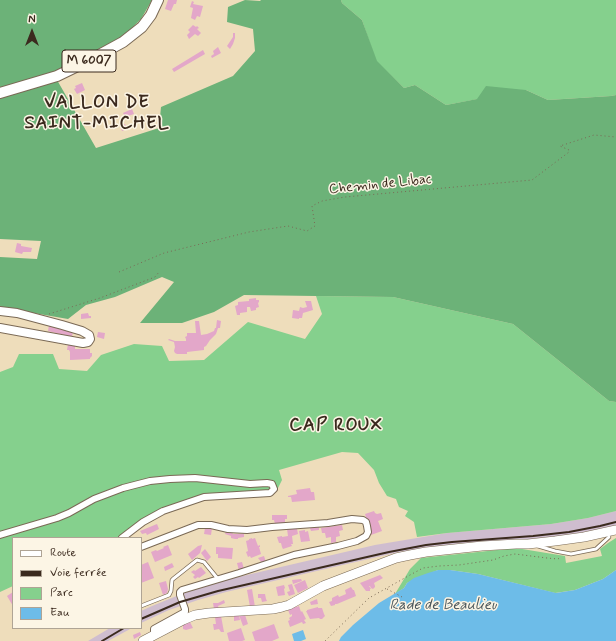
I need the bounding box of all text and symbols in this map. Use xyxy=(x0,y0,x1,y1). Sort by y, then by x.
north arrow xyxy=(12,12,52,52)
text: N xyxy=(28,13,36,27)
road number: M 6007 xyxy=(62,50,116,72)
district label: VALLON DE SAINT-MICHEL xyxy=(23,92,171,134)
street label: Chemin de Libac xyxy=(328,171,432,199)
district label: CAP ROUX xyxy=(289,415,383,437)
legend xyxy=(12,537,142,629)
text: Route xyxy=(50,545,76,561)
text: Voie ferrée xyxy=(50,565,107,581)
text: Parc xyxy=(50,585,73,601)
water label: Rade de Beaulieu xyxy=(390,597,496,615)
text: Eau xyxy=(50,605,69,621)

